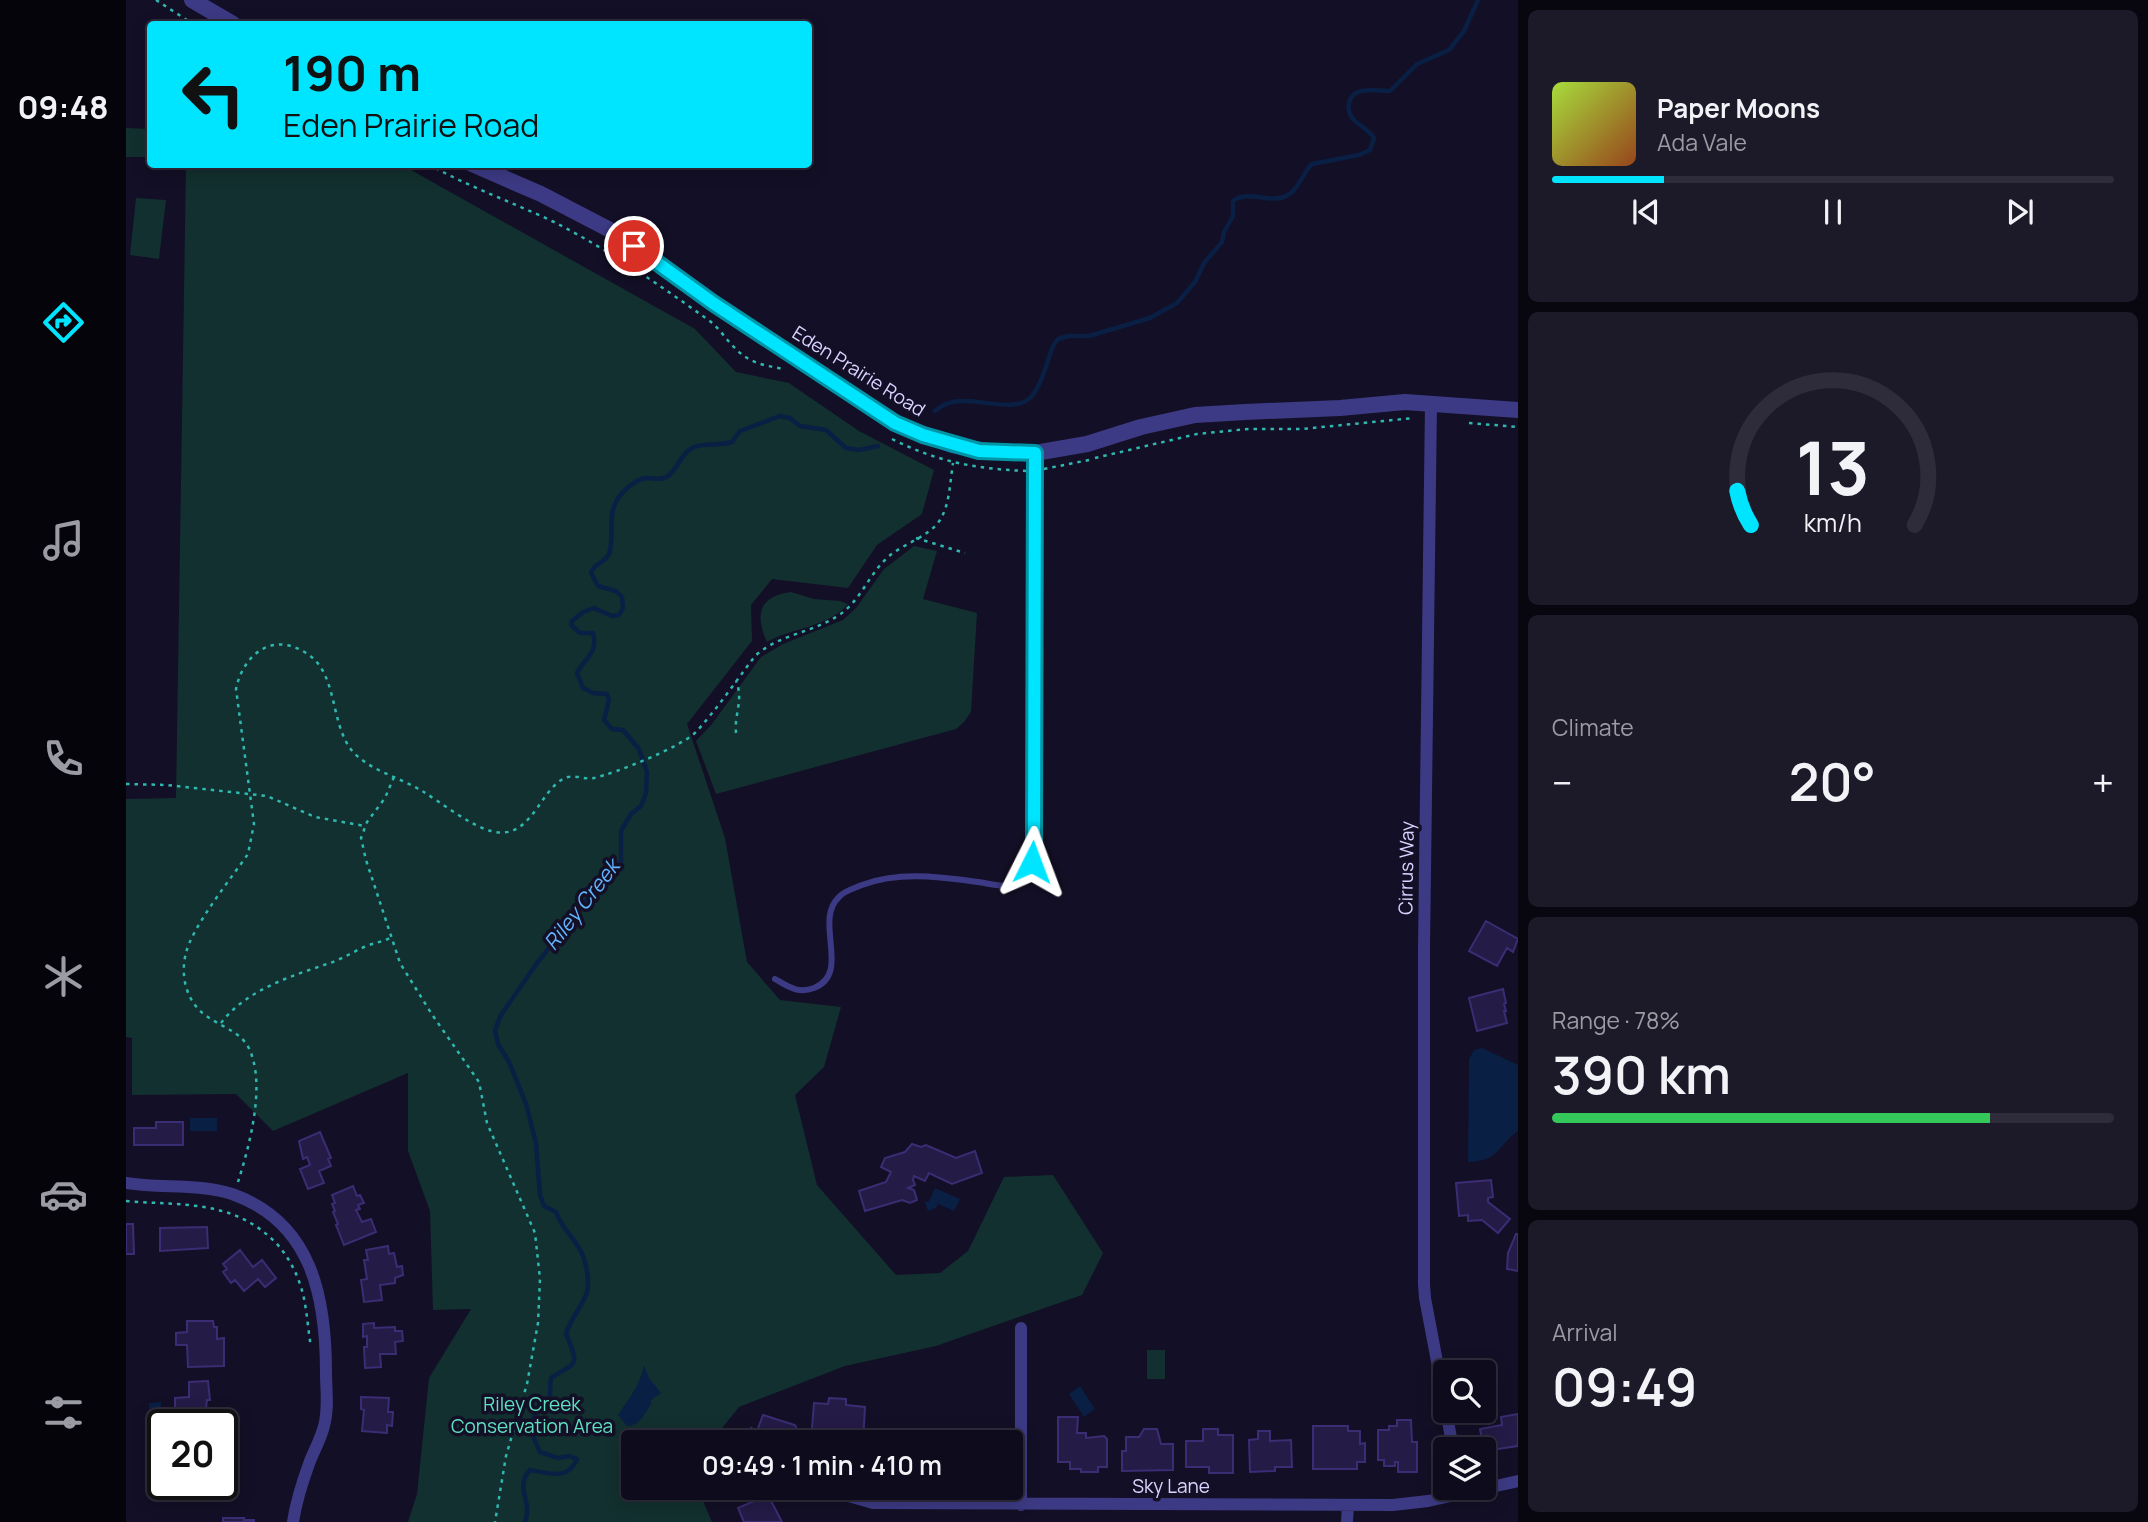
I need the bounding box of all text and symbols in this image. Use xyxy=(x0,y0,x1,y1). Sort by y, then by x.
text: 190 m xyxy=(283,39,421,106)
icon: left xyxy=(168,49,259,140)
text: 09:48 xyxy=(18,85,108,129)
text: Paper Moons xyxy=(1657,90,1820,126)
text: Eden Prairie Road xyxy=(283,103,539,147)
text: Ada Vale xyxy=(1657,126,1747,158)
icon: previous xyxy=(1627,193,1665,231)
icon: pause xyxy=(1814,193,1852,231)
icon: next xyxy=(2001,193,2039,231)
pin xyxy=(604,216,664,276)
icon: arrive xyxy=(615,227,653,265)
icon: directions xyxy=(39,298,88,347)
street label: Eden Prairie Road xyxy=(788,320,930,422)
text: 13 xyxy=(1796,417,1870,517)
text: km/h xyxy=(1804,504,1862,539)
icon: music xyxy=(39,516,88,565)
text: Climate xyxy=(1552,711,1634,743)
icon: phone xyxy=(39,734,88,783)
text: 20° xyxy=(1789,746,1876,817)
text: − xyxy=(1552,756,1573,808)
text: + xyxy=(2092,756,2114,808)
street label: Cirrus Way xyxy=(1392,821,1420,915)
position arrow xyxy=(995,825,1069,899)
water label: Riley Creek xyxy=(537,851,627,955)
icon: climate xyxy=(39,952,88,1001)
text: Range · 78% xyxy=(1552,1004,1680,1036)
text: 390 km xyxy=(1552,1039,1731,1110)
icon: car xyxy=(39,1170,88,1219)
text: Arrival xyxy=(1552,1316,1618,1348)
text: 09:49 xyxy=(1552,1351,1697,1422)
map controls xyxy=(1433,1360,1496,1500)
button: search xyxy=(1433,1360,1496,1423)
icon: filters xyxy=(39,1388,88,1437)
park label: Riley Creek Conservation Area xyxy=(451,1391,613,1439)
speed limit sign: 20 xyxy=(147,1409,238,1500)
button: layers xyxy=(1433,1437,1496,1500)
text: 09:49 · 1 min · 410 m xyxy=(702,1447,942,1483)
street label: Sky Lane xyxy=(1132,1473,1210,1499)

